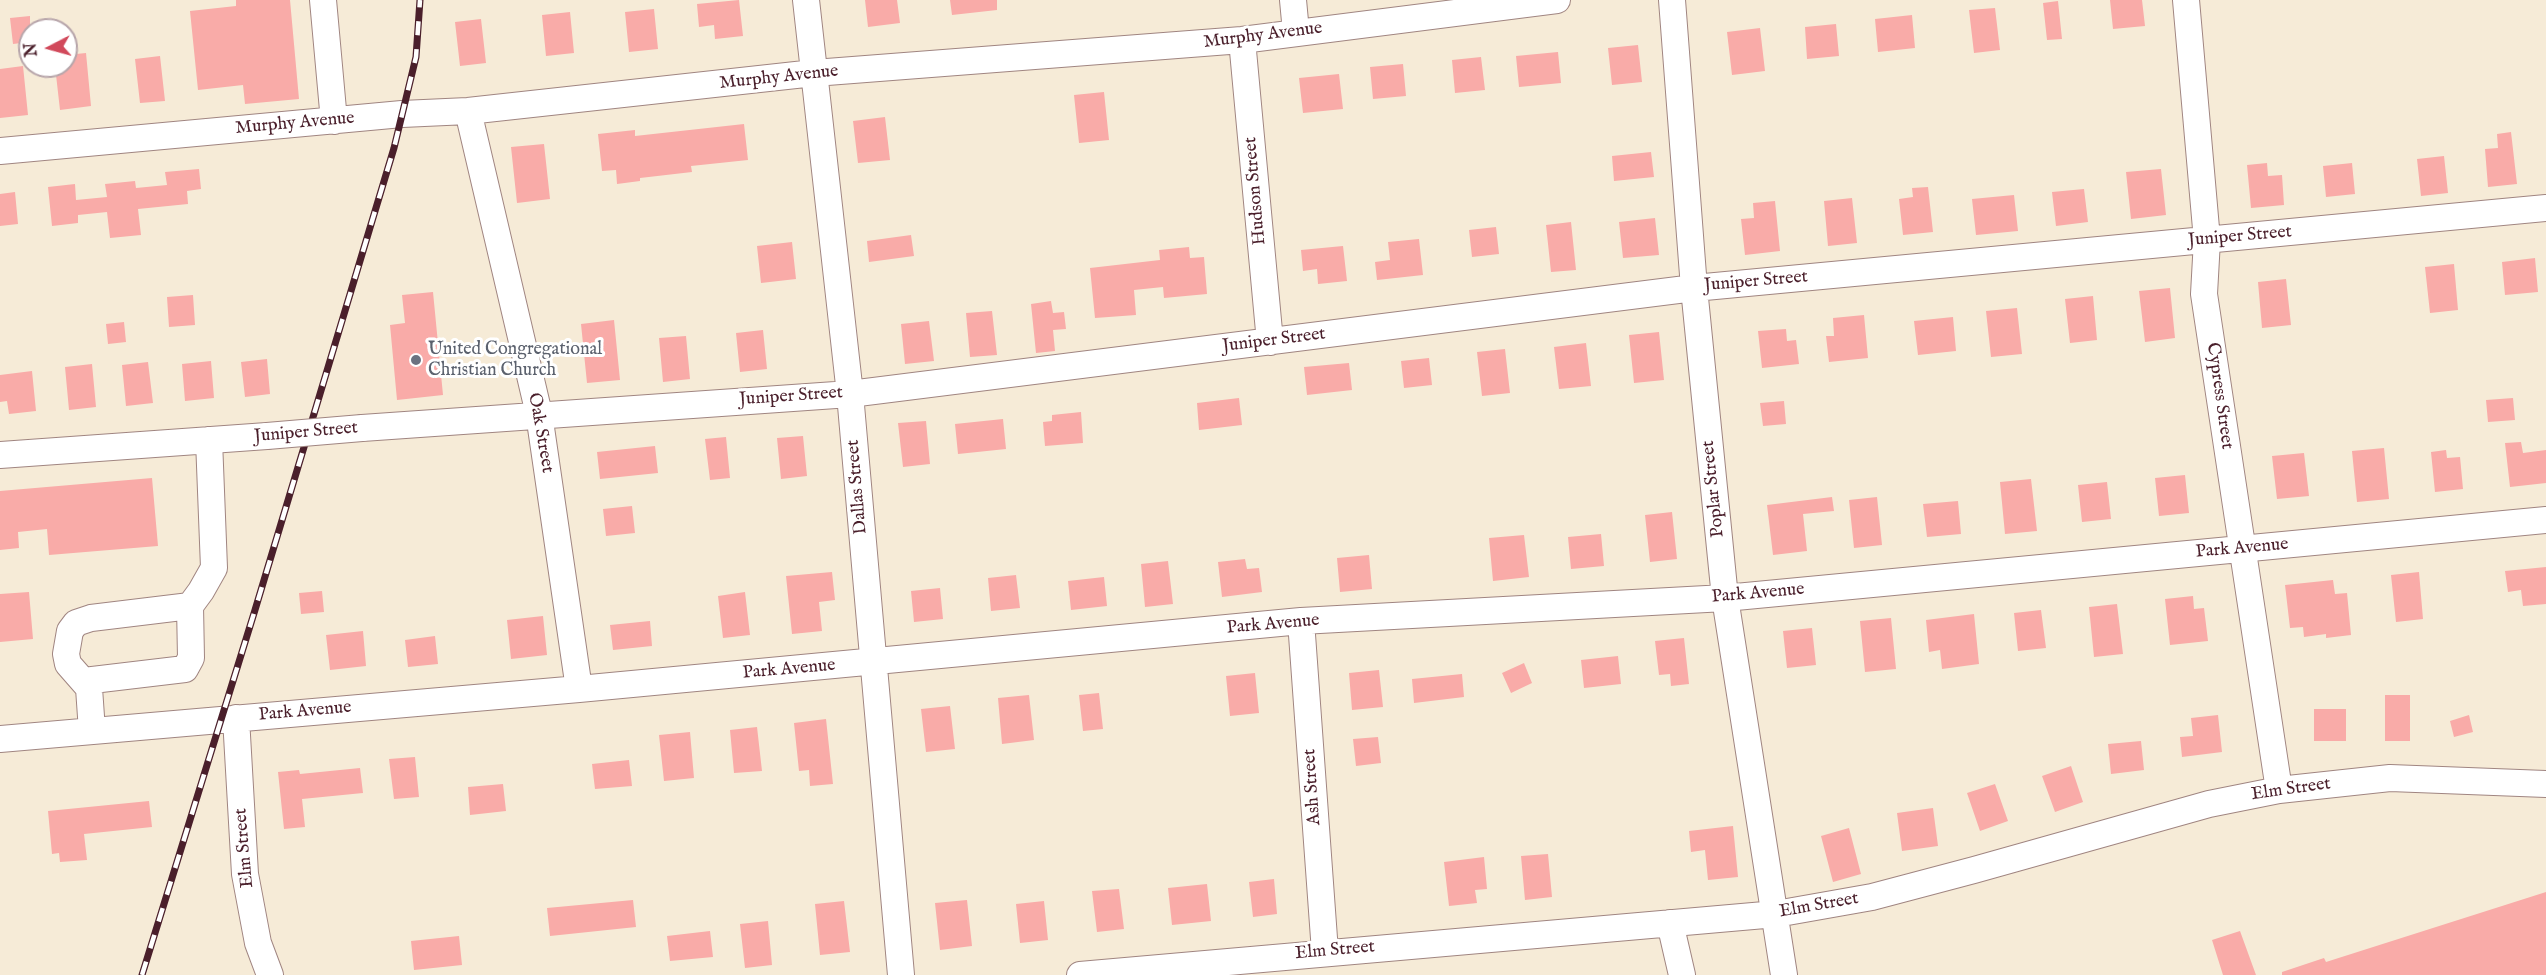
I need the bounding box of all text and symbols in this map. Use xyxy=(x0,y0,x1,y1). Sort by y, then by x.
north arrow xyxy=(18,18,78,78)
street label: Murphy Avenue xyxy=(1202,18,1324,54)
text: N xyxy=(21,42,43,58)
street label: Murphy Avenue xyxy=(718,61,840,95)
street label: Murphy Avenue xyxy=(235,108,355,140)
street label: Hudson Street xyxy=(1241,136,1271,246)
street label: Juniper Street xyxy=(2187,222,2293,252)
street label: Juniper Street xyxy=(1703,267,1809,297)
street label: Juniper Street xyxy=(1221,324,1327,358)
place label: United Congregational Christian Church xyxy=(428,339,602,382)
street label: Cypress Street xyxy=(2201,341,2237,451)
marker: United Congregational Christian Church xyxy=(409,353,423,367)
street label: Juniper Street xyxy=(738,383,844,411)
street label: Oak Street xyxy=(522,391,558,475)
street label: Juniper Street xyxy=(253,418,359,448)
street label: Dallas Street xyxy=(843,439,873,535)
street label: Poplar Street xyxy=(1698,439,1730,539)
street label: Park Avenue xyxy=(2195,534,2289,564)
street label: Park Avenue xyxy=(1711,579,1805,609)
street label: Park Avenue xyxy=(1226,610,1320,640)
street label: Park Avenue xyxy=(742,655,836,685)
street label: Park Avenue xyxy=(258,697,352,727)
street label: Ash Street xyxy=(1300,748,1326,826)
street label: Elm Street xyxy=(2250,774,2332,806)
street label: Elm Street xyxy=(231,807,259,889)
street label: Elm Street xyxy=(1778,888,1860,924)
street label: Elm Street xyxy=(1294,937,1376,965)

